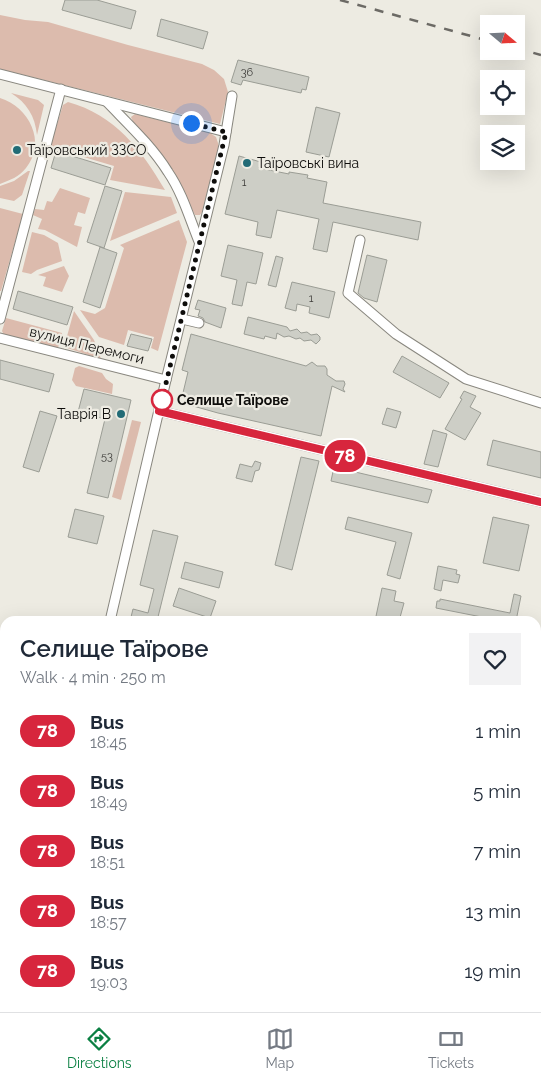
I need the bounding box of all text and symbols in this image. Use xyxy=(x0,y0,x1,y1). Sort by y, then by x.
north arrow xyxy=(480,15,525,60)
map controls xyxy=(480,15,525,170)
house number: 36 xyxy=(241,66,254,79)
button: locate xyxy=(480,70,525,115)
your location xyxy=(179,111,204,136)
button: layers xyxy=(480,125,525,170)
place label: Таїровський ЗЗСО xyxy=(27,142,147,158)
marker: Таїровський ЗЗСО xyxy=(11,144,23,156)
place label: Таїровські вина xyxy=(257,155,359,171)
marker: Таїровські вина xyxy=(241,157,253,169)
house number: 1 xyxy=(242,176,247,189)
house number: 1 xyxy=(309,292,314,305)
street label: вулиця Перемоги xyxy=(28,323,146,367)
marker: Селище Таїрове xyxy=(151,389,173,411)
place label: Селище Таїрове xyxy=(177,392,289,408)
place label: Таврія В xyxy=(57,406,111,422)
marker: Таврія В xyxy=(115,408,127,420)
line badge: 78 xyxy=(322,440,368,472)
text: 78 xyxy=(335,445,355,466)
house number: 53 xyxy=(101,450,113,463)
button: heart xyxy=(469,633,521,685)
text: Селище Таїрове xyxy=(20,634,209,663)
text: Walk · 4 min · 250 m xyxy=(20,668,166,687)
text: Bus xyxy=(90,711,124,733)
text: 78 xyxy=(37,720,58,741)
text: 1 min xyxy=(475,720,521,742)
text: 18:45 xyxy=(90,733,127,752)
text: Bus xyxy=(90,771,124,793)
text: 78 xyxy=(37,780,58,801)
text: 5 min xyxy=(473,780,521,802)
text: 18:49 xyxy=(90,793,127,812)
text: Bus xyxy=(90,831,124,853)
text: 78 xyxy=(37,840,58,861)
text: 7 min xyxy=(473,840,521,862)
text: 18:51 xyxy=(90,853,125,872)
text: Bus xyxy=(90,891,124,913)
text: 78 xyxy=(37,900,58,921)
text: 13 min xyxy=(465,900,521,922)
text: 18:57 xyxy=(90,913,127,932)
text: Bus xyxy=(90,951,124,973)
text: 78 xyxy=(37,960,58,981)
text: 19 min xyxy=(464,960,521,982)
text: 19:03 xyxy=(90,973,128,992)
tab: Directions xyxy=(67,1025,132,1071)
tab: Map xyxy=(266,1025,294,1071)
tab: Tickets xyxy=(428,1025,474,1071)

